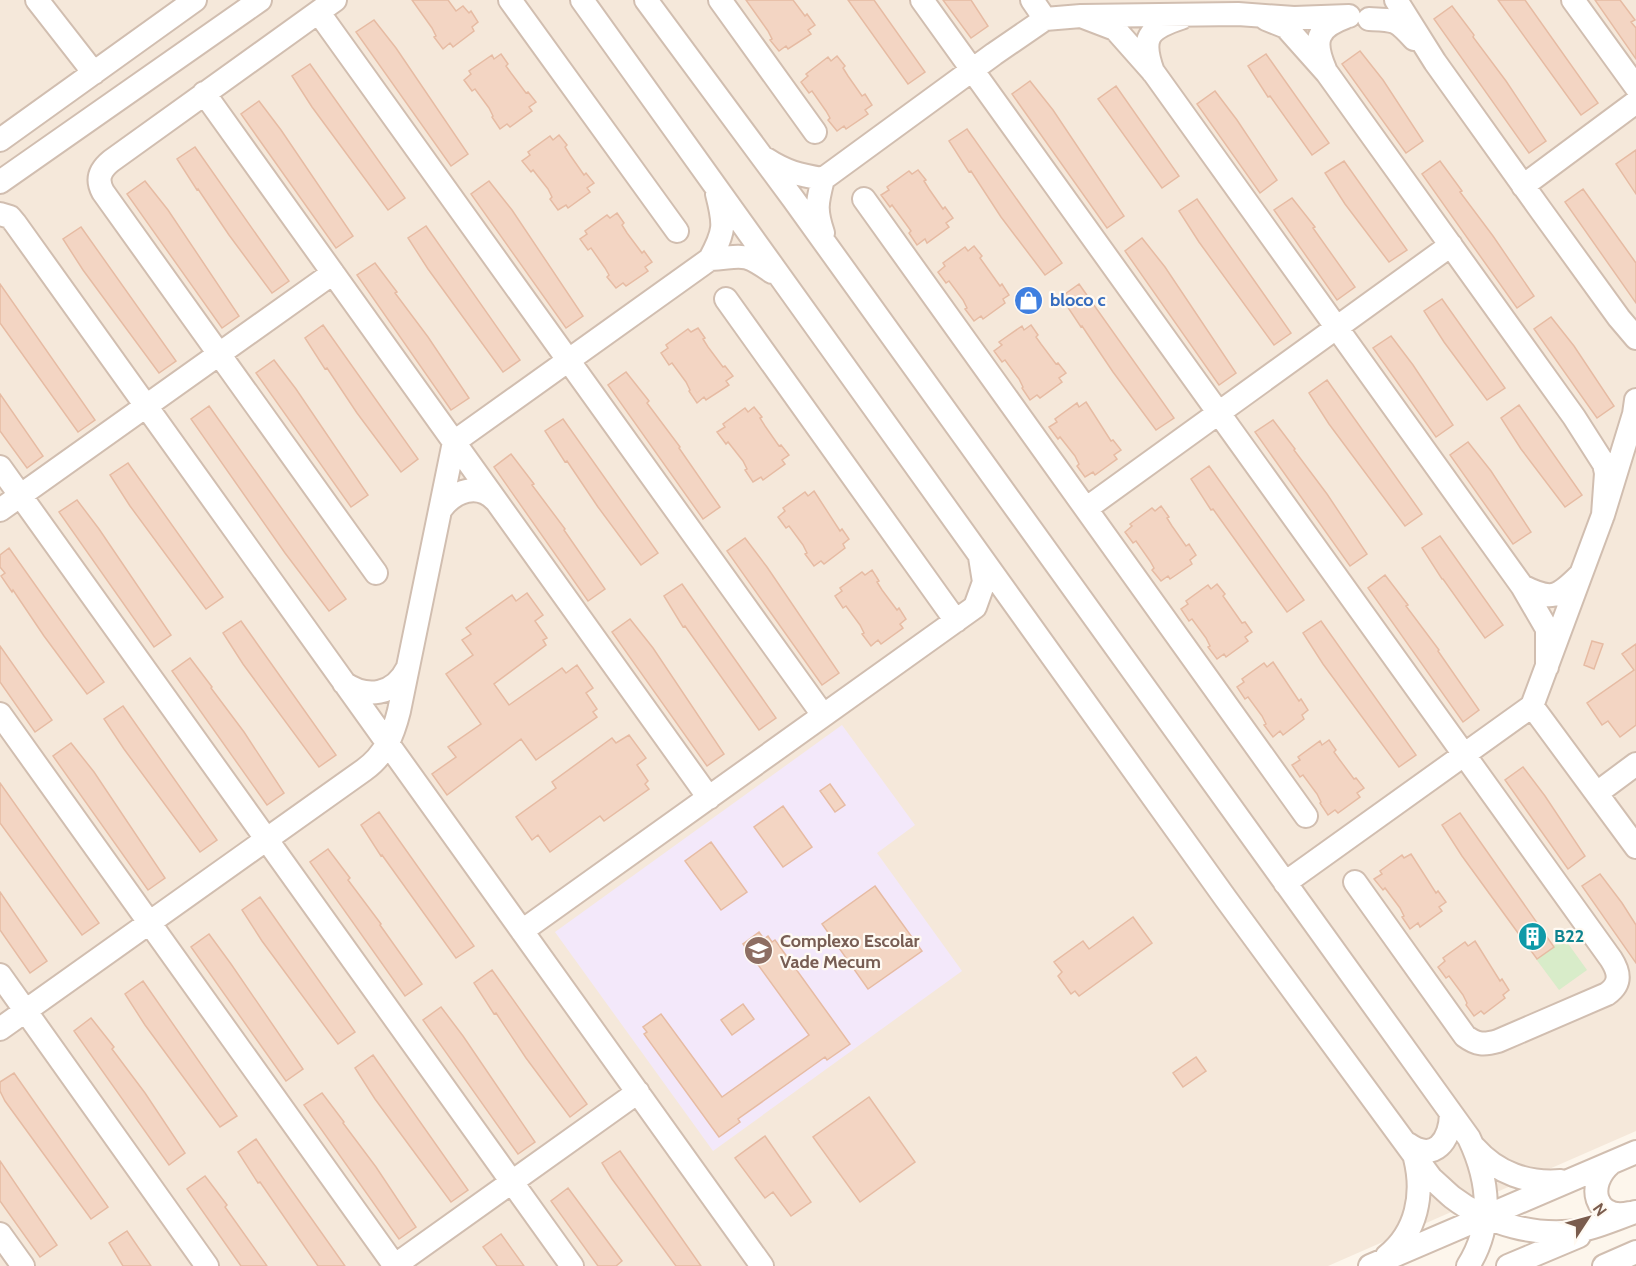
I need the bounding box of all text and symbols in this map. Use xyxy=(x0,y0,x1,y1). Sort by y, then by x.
shop icon: bloco c xyxy=(1013,284,1045,316)
place label: bloco c xyxy=(1050,289,1106,311)
building icon: B22 xyxy=(1517,920,1549,952)
place label: B22 xyxy=(1554,925,1584,947)
place label: Complexo Escolar Vade Mecum xyxy=(780,930,920,973)
school or university icon: Complexo Escolar Vade Mecum xyxy=(743,935,775,967)
north arrow xyxy=(1558,1188,1618,1248)
text: N xyxy=(1589,1199,1611,1220)

